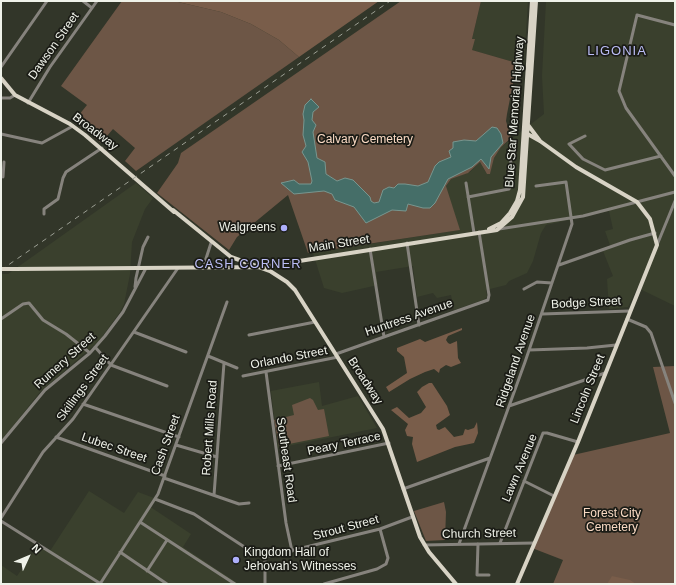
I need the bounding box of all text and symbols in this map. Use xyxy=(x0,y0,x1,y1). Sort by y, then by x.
street label: Dawson Street xyxy=(26,10,82,82)
street label: Blue Star Memorial Highway xyxy=(503,36,527,188)
district label: LIGONIA xyxy=(587,43,647,59)
street label: Broadway xyxy=(69,110,121,154)
park label: Calvary Cemetery xyxy=(317,133,413,147)
place label: Walgreens xyxy=(219,221,276,235)
marker: Walgreens xyxy=(279,223,289,233)
street label: Main Street xyxy=(308,232,370,256)
district label: CASH CORNER xyxy=(194,256,302,272)
street label: Bodge Street xyxy=(551,294,621,312)
street label: Huntress Avenue xyxy=(363,296,455,340)
street label: Ridgeland Avenue xyxy=(493,312,539,410)
street label: Rumery Street xyxy=(31,330,99,392)
street label: Orlando Street xyxy=(249,343,329,373)
street label: Skillings Street xyxy=(54,352,112,424)
street label: Lincoln Street xyxy=(568,352,608,426)
street label: Broadway xyxy=(344,355,386,407)
street label: Robert Mills Road xyxy=(199,380,221,476)
street label: Cash Street xyxy=(148,413,184,477)
street label: Southeast Road xyxy=(273,416,299,504)
street label: Peary Terrace xyxy=(306,429,382,459)
street label: Lubec Street xyxy=(79,430,149,466)
street label: Lawn Avenue xyxy=(499,432,541,504)
park label: Forest City Cemetery xyxy=(583,507,641,535)
street label: Strout Street xyxy=(312,512,380,544)
street label: Church Street xyxy=(442,526,516,542)
north arrow xyxy=(8,537,48,577)
text: N xyxy=(30,542,44,556)
place label: Kingdom Hall of Jehovah's Witnesses xyxy=(244,546,356,574)
marker: Kingdom Hall of Jehovah's Witnesses xyxy=(231,555,241,565)

